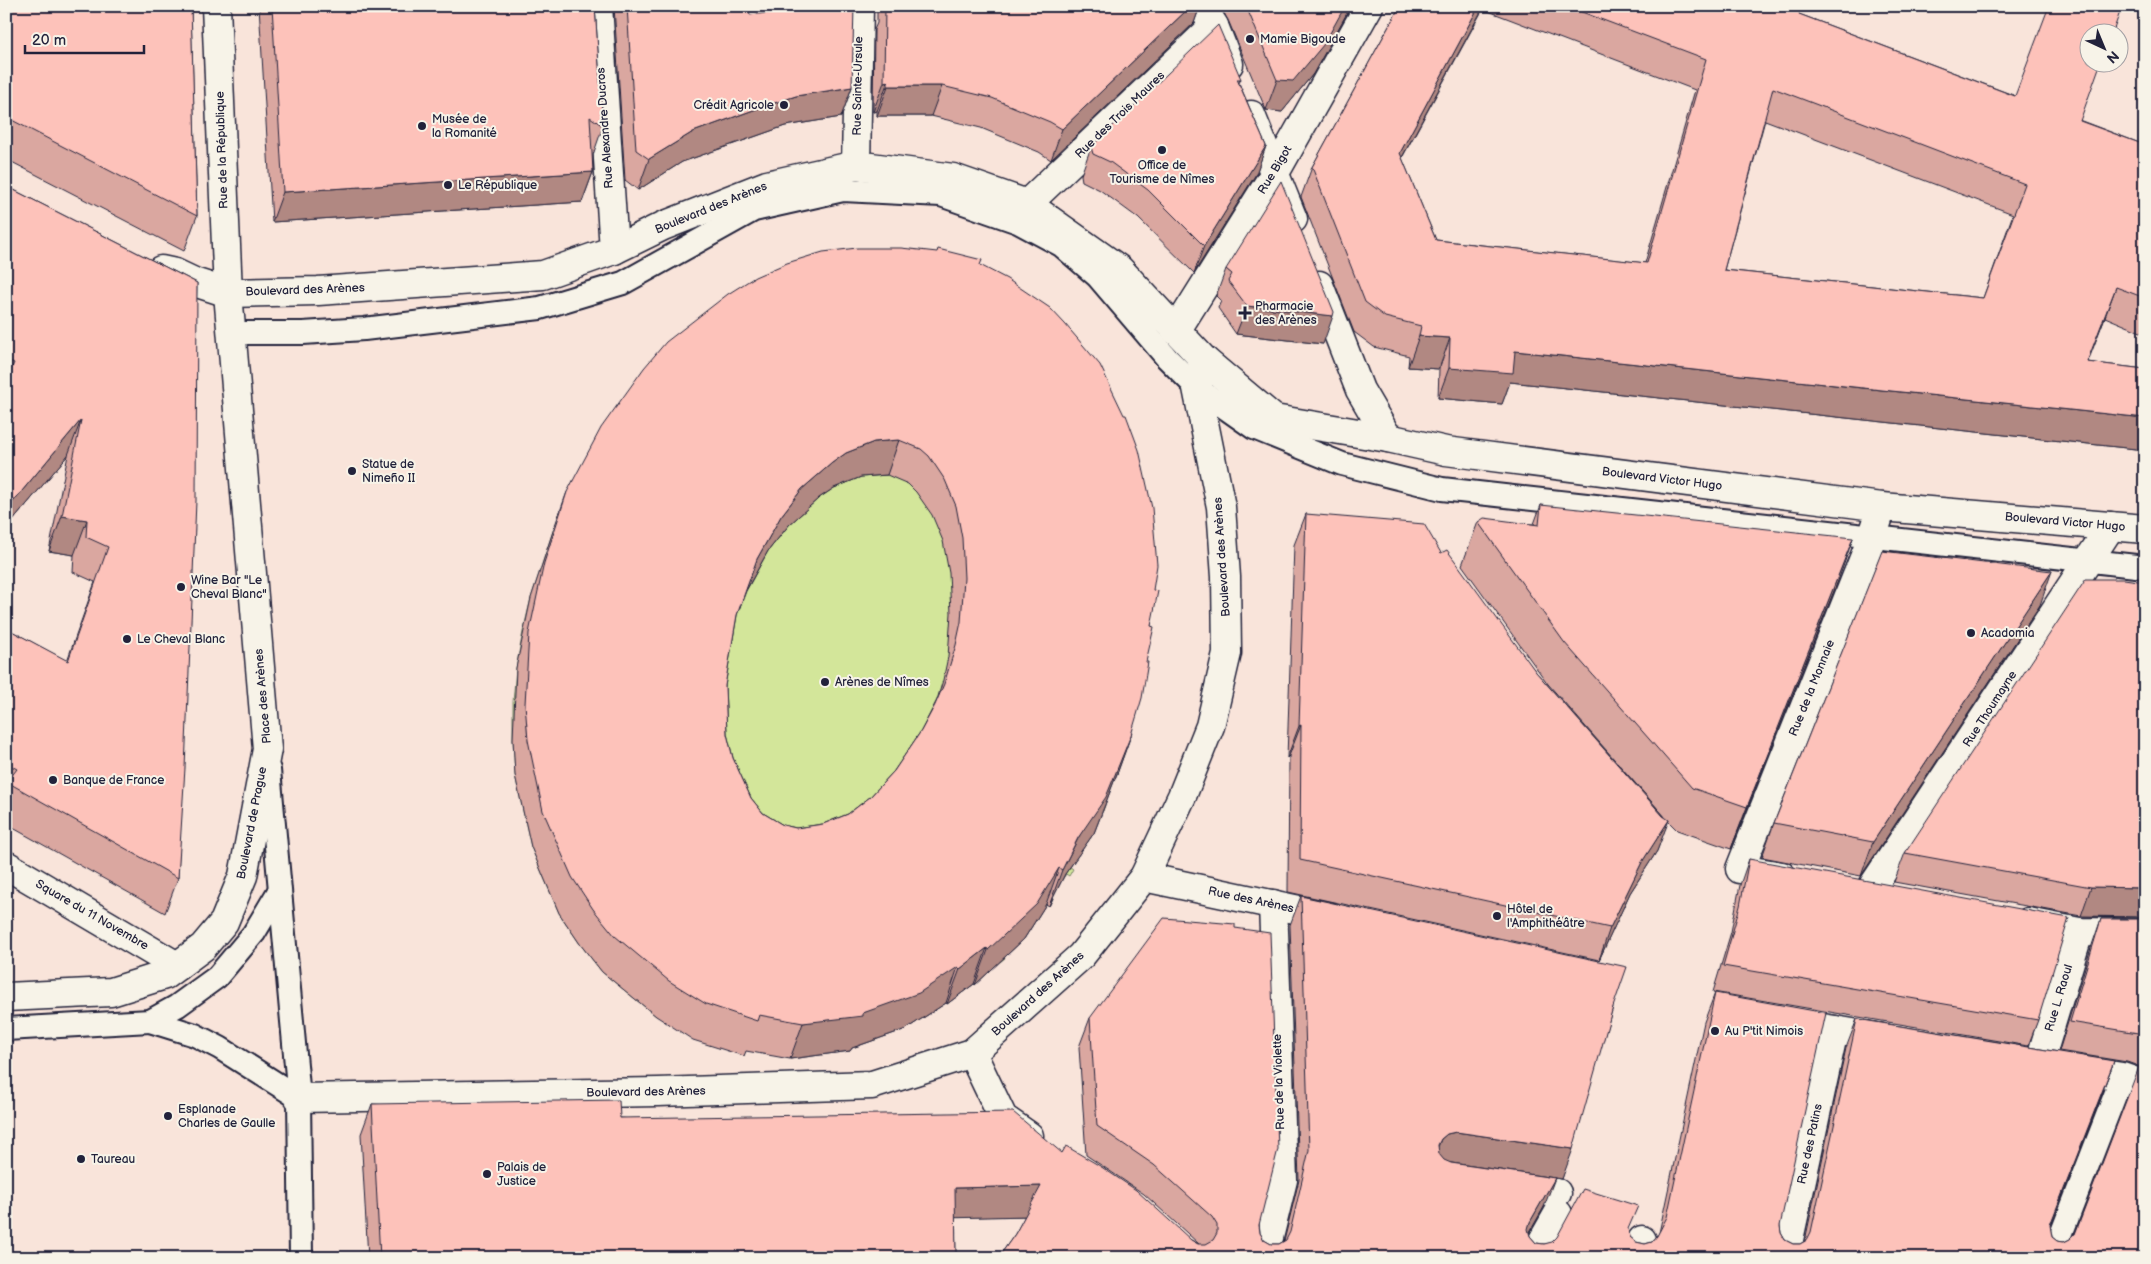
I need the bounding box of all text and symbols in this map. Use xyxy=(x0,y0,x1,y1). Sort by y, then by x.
scale bar xyxy=(25,22,144,54)
north arrow xyxy=(2078,22,2128,72)
text: 20 m xyxy=(32,31,66,50)
place label: Mamie Bigoude xyxy=(1260,32,1346,47)
marker: Mamie Bigoude xyxy=(1244,33,1256,45)
street label: Rue Sainte-Ursule xyxy=(850,36,866,136)
text: N xyxy=(2103,47,2122,67)
street label: Rue Alexandre Ducros xyxy=(593,67,617,189)
street label: Rue des Trois Maures xyxy=(1072,68,1168,162)
street label: Rue de la République xyxy=(212,91,232,209)
place label: Crédit Agricole xyxy=(693,98,774,113)
marker: Crédit Agricole xyxy=(778,99,790,111)
place label: Musée de la Romanité xyxy=(432,112,497,141)
marker: Musée de la Romanité xyxy=(416,120,428,132)
street label: Rue Bigot xyxy=(1255,143,1295,197)
marker: Office de Tourisme de Nîmes xyxy=(1156,144,1168,156)
place label: Office de Tourisme de Nîmes xyxy=(1110,158,1214,187)
place label: Le République xyxy=(458,178,537,193)
marker: Le République xyxy=(442,179,454,191)
street label: Boulevard des Arènes xyxy=(653,179,769,237)
street label: Boulevard des Arènes xyxy=(245,280,365,300)
place label: Pharmacie des Arènes xyxy=(1255,299,1317,328)
marker: Pharmacie des Arènes xyxy=(1239,307,1251,319)
place label: Statue de Nimeño II xyxy=(362,457,415,486)
street label: Boulevard Victor Hugo xyxy=(1601,464,1723,494)
marker: Statue de Nimeño II xyxy=(346,465,358,477)
street label: Boulevard des Arènes xyxy=(1210,497,1234,617)
street label: Boulevard Victor Hugo xyxy=(2004,509,2126,535)
place label: Wine Bar "Le Cheval Blanc" xyxy=(191,573,267,602)
marker: Wine Bar "Le Cheval Blanc" xyxy=(175,581,187,593)
place label: Acadomia xyxy=(1981,626,2035,641)
marker: Acadomia xyxy=(1965,627,1977,639)
place label: Le Cheval Blanc xyxy=(137,632,225,647)
marker: Le Cheval Blanc xyxy=(121,633,133,645)
street label: Rue de la Monnaie xyxy=(1786,638,1838,738)
street label: Place des Arènes xyxy=(251,648,275,744)
street label: Rue Thoumayne xyxy=(1960,668,2020,750)
place label: Arènes de Nîmes xyxy=(835,675,929,690)
marker: Arènes de Nîmes xyxy=(819,676,831,688)
street label: Boulevard de Prague xyxy=(234,765,270,881)
place label: Banque de France xyxy=(63,773,164,788)
marker: Banque de France xyxy=(47,774,59,786)
street label: Square du 11 Novembre xyxy=(33,876,151,954)
street label: Rue des Arènes xyxy=(1207,884,1295,916)
place label: Hôtel de l'Amphithéâtre xyxy=(1507,902,1585,931)
marker: Hôtel de l'Amphithéâtre xyxy=(1491,910,1503,922)
street label: Boulevard des Arènes xyxy=(989,948,1087,1040)
street label: Rue L. Raoul xyxy=(2042,963,2076,1033)
place label: Au P'tit Nimois xyxy=(1725,1024,1803,1039)
marker: Au P'tit Nimois xyxy=(1709,1025,1721,1037)
street label: Rue de la Violette xyxy=(1270,1034,1288,1130)
street label: Boulevard des Arènes xyxy=(586,1083,706,1101)
place label: Esplanade Charles de Gaulle xyxy=(178,1102,275,1131)
street label: Rue des Patins xyxy=(1794,1102,1826,1186)
marker: Esplanade Charles de Gaulle xyxy=(162,1110,174,1122)
place label: Taureau xyxy=(91,1152,135,1167)
marker: Taureau xyxy=(75,1153,87,1165)
place label: Palais de Justice xyxy=(497,1160,546,1189)
marker: Palais de Justice xyxy=(481,1168,493,1180)

